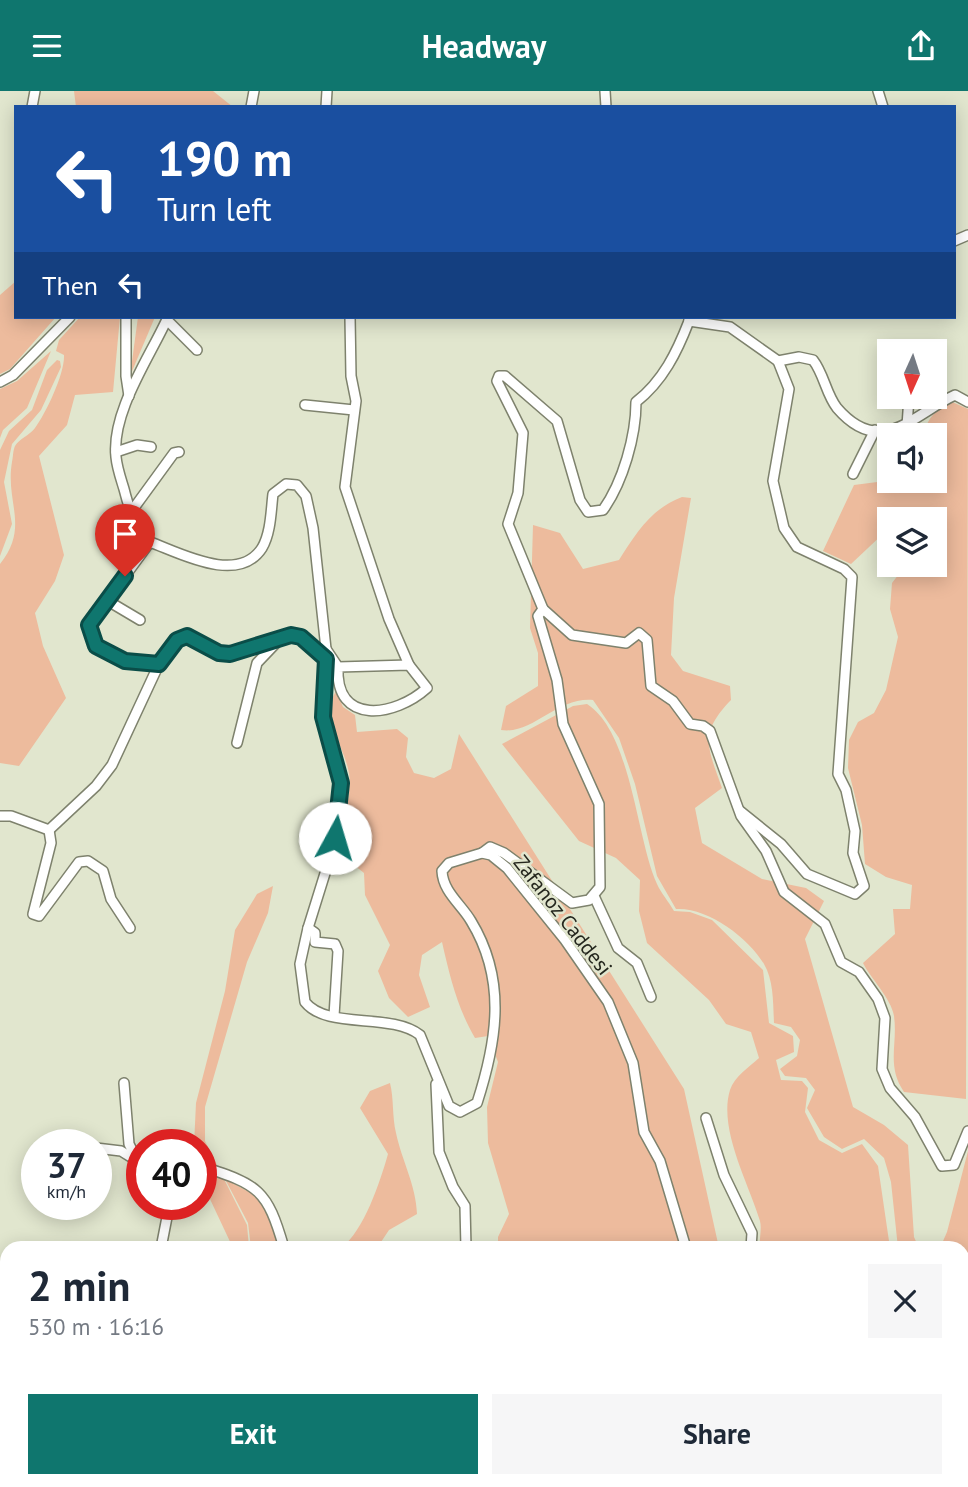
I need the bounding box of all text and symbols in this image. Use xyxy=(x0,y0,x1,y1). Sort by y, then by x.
text: Headway xyxy=(422,25,546,67)
icon: menu xyxy=(28,27,66,65)
icon: share xyxy=(902,27,940,65)
text: 190 m xyxy=(157,126,292,190)
icon: left xyxy=(42,133,133,224)
text: Turn left xyxy=(157,188,272,230)
icon: left xyxy=(112,266,150,304)
text: Then xyxy=(42,269,98,302)
north arrow xyxy=(877,339,947,409)
map controls xyxy=(877,339,947,577)
button: sound xyxy=(877,423,947,493)
pin xyxy=(95,504,155,576)
button: layers xyxy=(877,507,947,577)
icon: arrive xyxy=(106,515,144,553)
position arrow xyxy=(298,801,372,875)
street label: Zafanoz Caddesi xyxy=(508,850,618,980)
speed limit sign: 40 xyxy=(126,1129,217,1220)
text: 37 xyxy=(47,1142,86,1188)
text: km/h xyxy=(47,1180,86,1203)
text: 2 min xyxy=(28,1258,130,1313)
button: close xyxy=(868,1264,942,1338)
text: 530 m · 16:16 xyxy=(28,1312,164,1341)
button: Exit xyxy=(28,1394,478,1474)
button: Share xyxy=(492,1394,942,1474)

